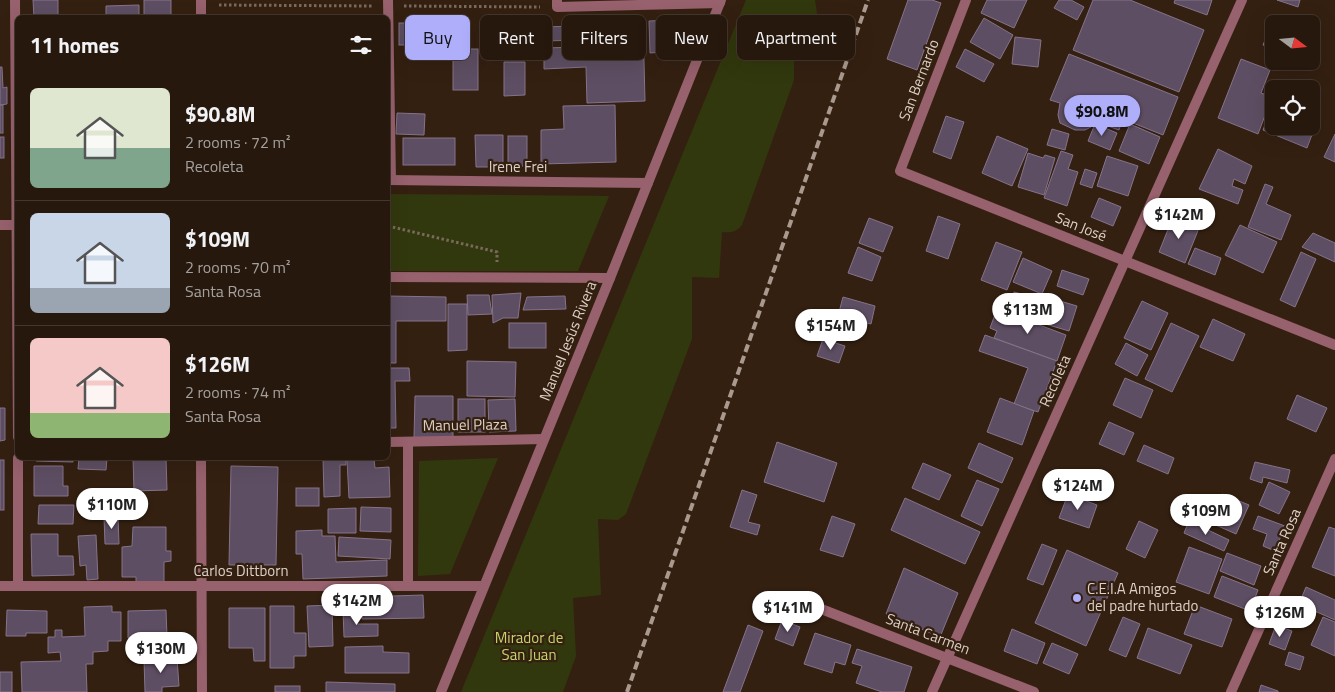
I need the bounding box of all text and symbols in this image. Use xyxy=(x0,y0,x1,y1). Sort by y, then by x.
chip: Buy xyxy=(405,15,470,60)
chip: Rent xyxy=(480,15,552,60)
chip: Filters xyxy=(562,15,646,60)
chip: New xyxy=(656,15,727,60)
chip: Apartment xyxy=(737,15,855,60)
north arrow xyxy=(1265,15,1320,70)
map controls xyxy=(1265,15,1320,135)
text: 11 homes xyxy=(30,29,119,61)
icon: filters xyxy=(347,31,375,59)
street label: San Bernardo xyxy=(892,36,945,124)
button: locate xyxy=(1265,80,1320,135)
pin: $90.8M xyxy=(1061,94,1143,137)
text: $90.8M xyxy=(185,98,255,130)
text: $90.8M xyxy=(1075,99,1129,123)
icon: home xyxy=(70,108,130,168)
text: 2 rooms · 72 m² xyxy=(185,130,290,154)
text: Recoleta xyxy=(185,154,243,178)
street label: Irene Frei xyxy=(489,155,547,178)
pin: $142M xyxy=(1144,198,1214,240)
text: $142M xyxy=(1154,202,1204,226)
street label: San José xyxy=(1052,206,1110,247)
text: $109M xyxy=(185,223,250,255)
icon: home xyxy=(70,233,130,293)
text: 2 rooms · 70 m² xyxy=(185,255,290,279)
street label: Manuel Jesús Rivera xyxy=(533,277,602,404)
text: Santa Rosa xyxy=(185,279,261,303)
pin: $113M xyxy=(993,292,1063,335)
text: $113M xyxy=(1003,297,1053,321)
pin: $154M xyxy=(796,308,866,351)
text: $154M xyxy=(806,313,856,337)
text: $126M xyxy=(185,348,250,380)
street label: Recoleta xyxy=(1033,351,1076,411)
icon: home xyxy=(70,358,130,418)
text: 2 rooms · 74 m² xyxy=(185,380,290,404)
text: Santa Rosa xyxy=(185,404,261,428)
street label: Manuel Plaza xyxy=(422,412,508,437)
pin: $124M xyxy=(1043,468,1113,511)
text: $124M xyxy=(1053,473,1103,497)
pin: $110M xyxy=(77,488,147,530)
text: $110M xyxy=(87,492,137,516)
pin: $109M xyxy=(1171,494,1241,536)
text: $109M xyxy=(1181,498,1231,522)
street label: Santa Rosa xyxy=(1257,504,1307,579)
street label: Carlos Dittborn xyxy=(193,559,289,582)
place label: C.E.I.A Amigos del padre hurtado xyxy=(1087,577,1198,617)
pin: $142M xyxy=(322,584,392,626)
text: $142M xyxy=(332,588,382,612)
pin: $141M xyxy=(753,590,823,633)
marker: C.E.I.A Amigos del padre hurtado xyxy=(1071,592,1083,604)
text: $141M xyxy=(763,595,813,619)
pin: $126M xyxy=(1245,596,1315,638)
text: $126M xyxy=(1255,600,1305,624)
street label: Santa Carmen xyxy=(883,607,974,660)
park label: Mirador de San Juan xyxy=(495,626,563,666)
pin: $130M xyxy=(126,632,196,674)
text: $130M xyxy=(136,636,186,660)

